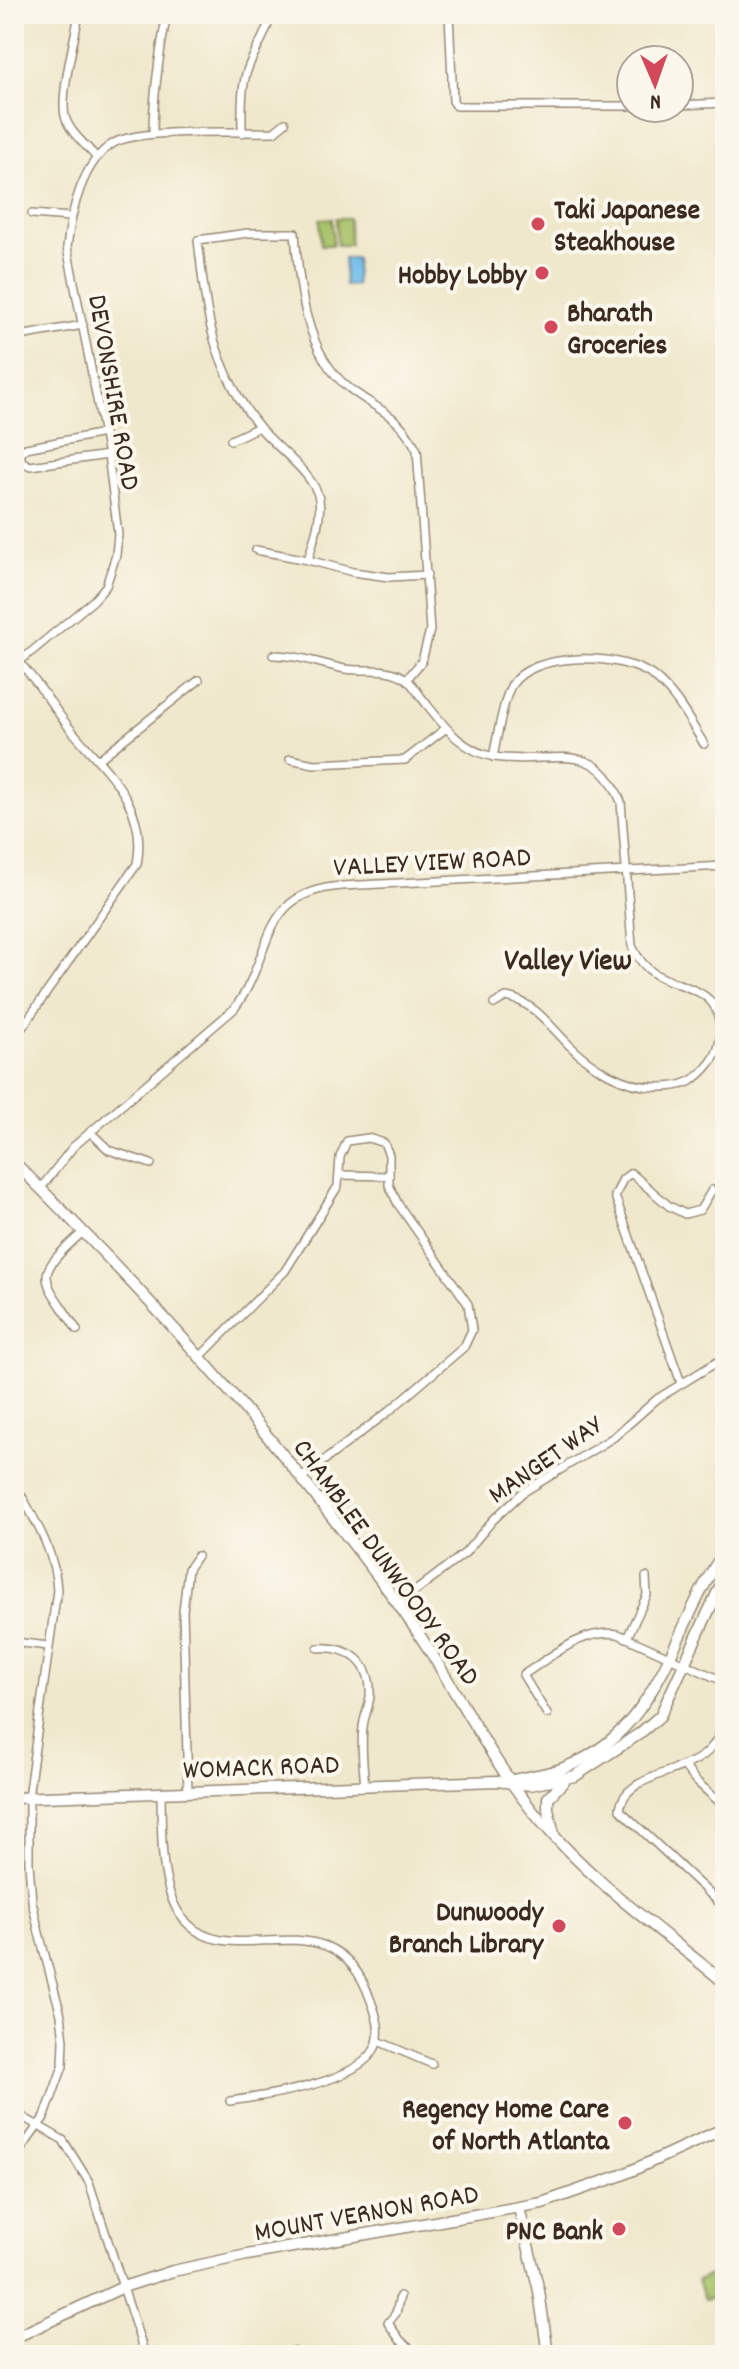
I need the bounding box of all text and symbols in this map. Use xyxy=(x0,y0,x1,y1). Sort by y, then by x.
north arrow xyxy=(615,44,695,124)
text: N xyxy=(649,85,662,116)
place label: Taki Japanese Steakhouse xyxy=(554,193,700,265)
marker: Taki Japanese Steakhouse xyxy=(529,215,547,233)
place label: Hobby Lobby xyxy=(398,258,528,298)
marker: Hobby Lobby xyxy=(533,264,551,282)
street label: DEVONSHIRE ROAD xyxy=(74,292,148,494)
place label: Bharath Groceries xyxy=(567,296,667,368)
marker: Bharath Groceries xyxy=(542,318,560,336)
street label: VALLEY VIEW ROAD xyxy=(332,840,532,890)
district label: Valley View xyxy=(504,942,632,985)
street label: MANGET WAY xyxy=(481,1408,613,1516)
street label: CHAMBLEE DUNWOODY ROAD xyxy=(280,1432,487,1696)
street label: WOMACK ROAD xyxy=(182,1747,340,1793)
place label: Dunwoody Branch Library xyxy=(389,1895,545,1967)
marker: Dunwoody Branch Library xyxy=(550,1917,568,1935)
place label: Regency Home Care of North Atlanta xyxy=(402,2092,610,2164)
marker: Regency Home Care of North Atlanta xyxy=(616,2114,634,2132)
street label: MOUNT VERNON ROAD xyxy=(252,2177,482,2255)
place label: PNC Bank xyxy=(505,2214,603,2254)
marker: PNC Bank xyxy=(610,2220,628,2238)

